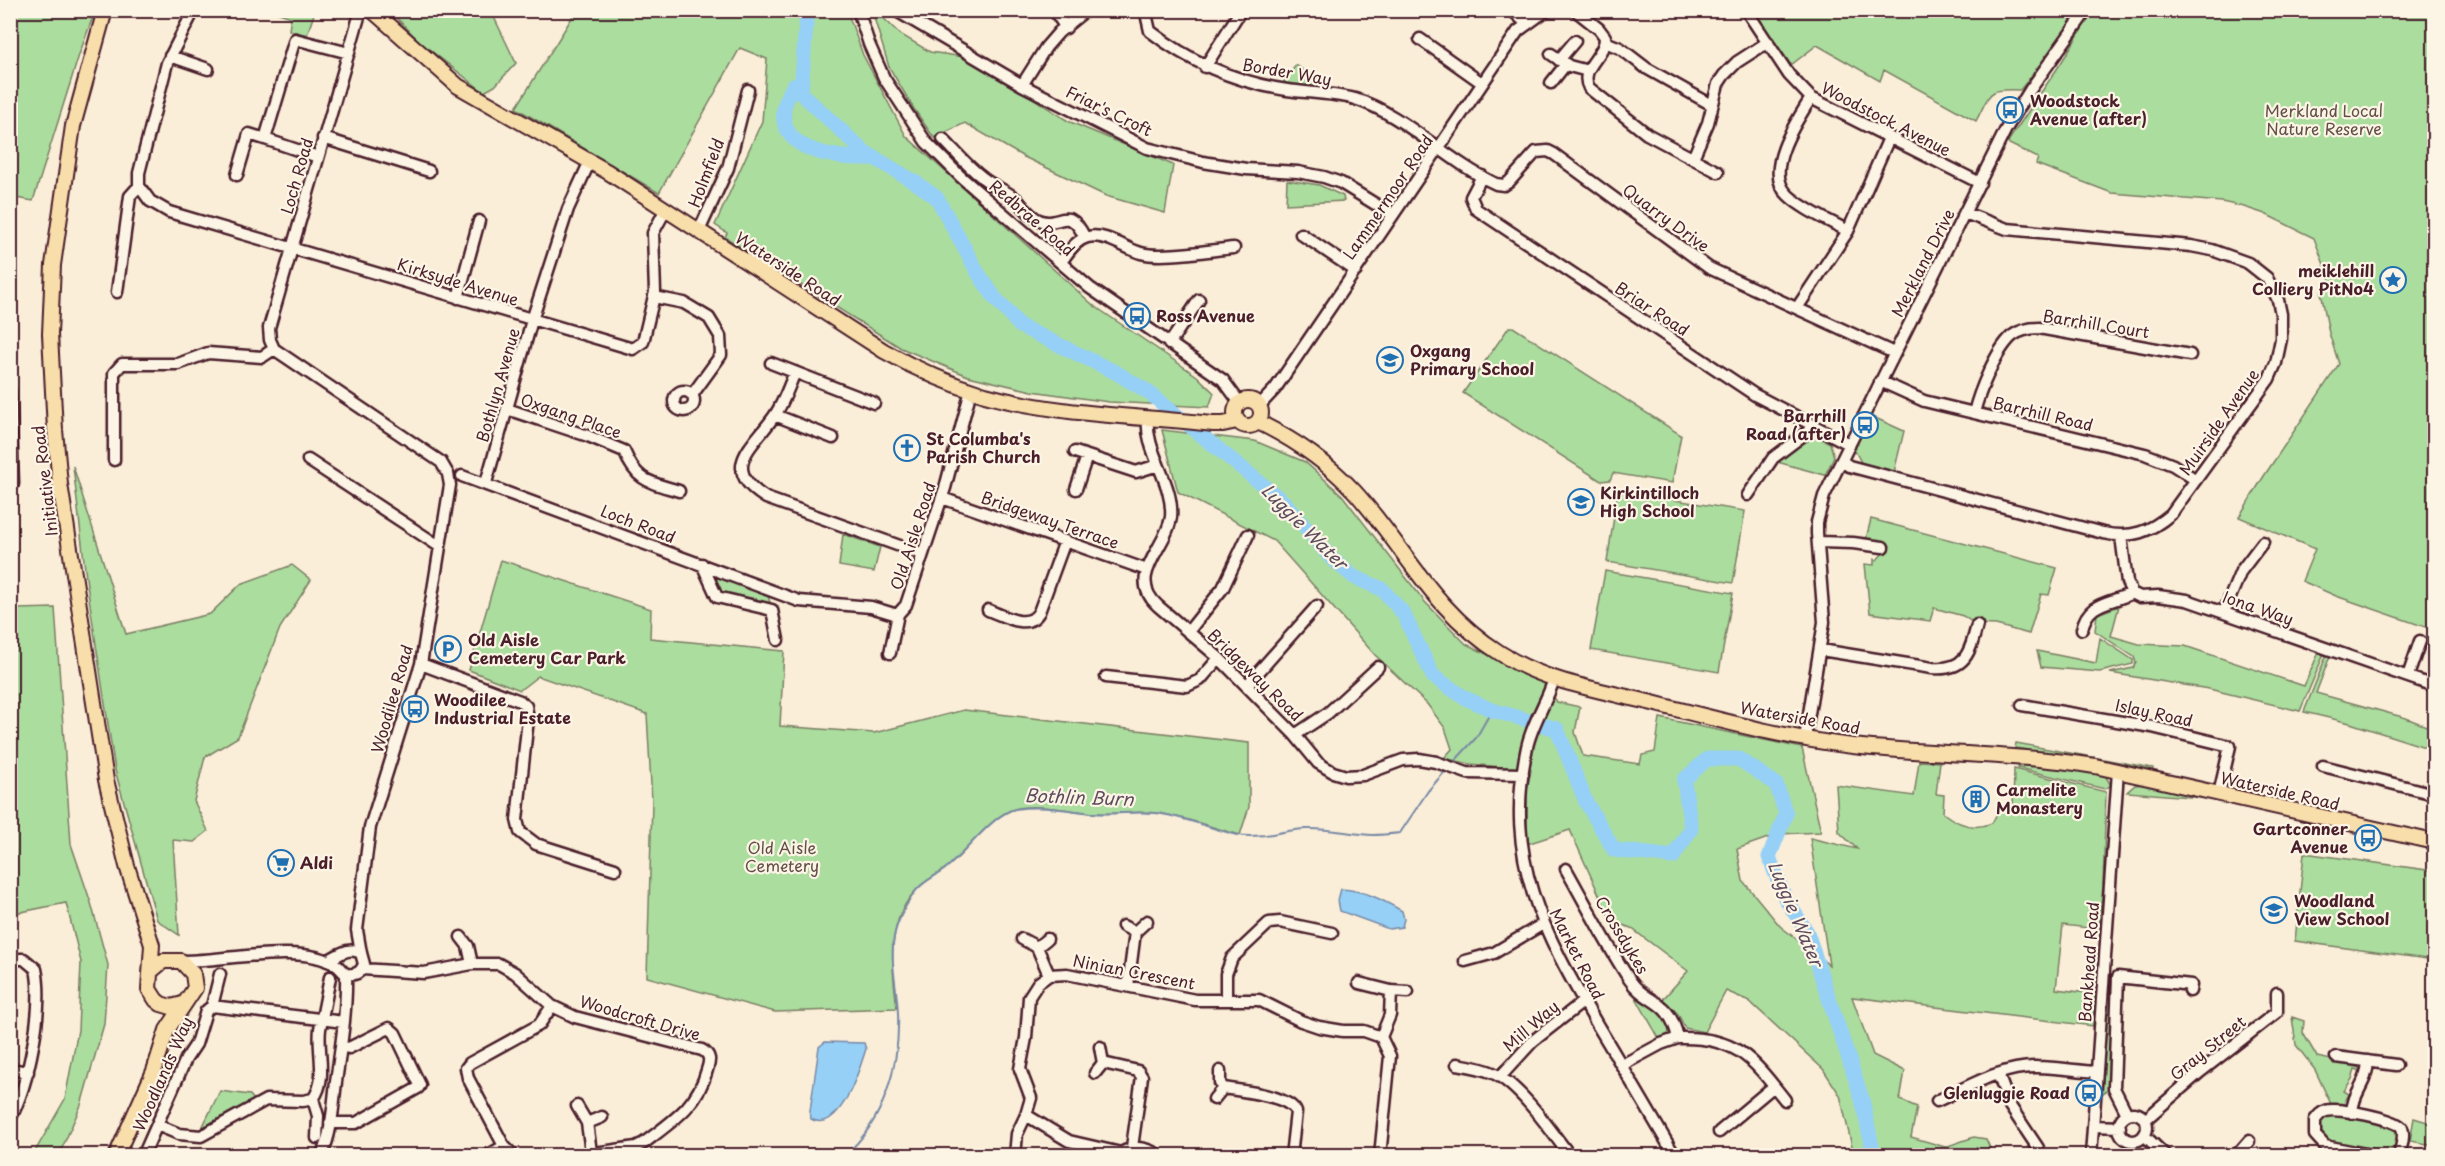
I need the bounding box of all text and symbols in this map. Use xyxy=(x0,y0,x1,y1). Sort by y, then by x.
street label: Border Way xyxy=(1241,51,1334,91)
street label: Woodstock Avenue xyxy=(1817,75,1956,161)
street label: Friar's Croft xyxy=(1062,79,1157,142)
place label: Woodstock Avenue (after) xyxy=(2029,88,2147,130)
bus stop icon: Woodstock Avenue (after) xyxy=(1995,95,2025,125)
park label: Merkland Local Nature Reserve xyxy=(2265,98,2383,140)
street label: Lammermoor Road xyxy=(1336,129,1438,264)
street label: Loch Road xyxy=(274,135,318,217)
street label: Holmfield xyxy=(681,135,729,211)
street label: Redbrae Road xyxy=(985,173,1081,261)
street label: Quarry Drive xyxy=(1618,177,1715,257)
street label: Merkland Drive xyxy=(1884,204,1960,321)
street label: Waterside Road xyxy=(731,225,846,311)
street label: Kirksyde Avenue xyxy=(395,251,522,311)
place label: meiklehill Colliery PitNo4 xyxy=(2252,258,2374,300)
place icon: meiklehill Colliery PitNo4 xyxy=(2378,265,2408,295)
street label: Briar Road xyxy=(1611,275,1694,341)
bus stop icon: Ross Avenue xyxy=(1122,301,1152,331)
place label: Ross Avenue xyxy=(1156,303,1255,327)
street label: Barrhill Court xyxy=(2041,303,2152,343)
street label: Bothlyn Avenue xyxy=(469,325,525,445)
place label: Oxgang Primary School xyxy=(1410,338,1534,380)
school or university icon: Oxgang Primary School xyxy=(1375,345,1405,375)
street label: Muirside Avenue xyxy=(2172,363,2264,480)
street label: Oxgang Place xyxy=(518,387,625,444)
street label: Barrhill Road xyxy=(1991,390,2096,436)
place label: Barrhill Road (after) xyxy=(1746,403,1846,445)
bus stop icon: Barrhill Road (after) xyxy=(1850,410,1880,440)
street label: Initiative Road xyxy=(25,424,63,538)
place label: St Columba's Parish Church xyxy=(926,426,1041,468)
church icon: St Columba's Parish Church xyxy=(892,433,922,463)
water label: Luggie Water xyxy=(1256,477,1356,577)
street label: Old Aisle Road xyxy=(883,479,941,593)
place label: Kirkintilloch High School xyxy=(1600,480,1699,522)
street label: Bridgeway Terrace xyxy=(978,484,1122,554)
school or university icon: Kirkintilloch High School xyxy=(1566,487,1596,517)
street label: Loch Road xyxy=(598,498,679,548)
street label: Iona Way xyxy=(2220,584,2297,630)
street label: Bridgeway Road xyxy=(1203,623,1309,726)
place label: Old Aisle Cemetery Car Park xyxy=(468,627,626,669)
parking icon: Old Aisle Cemetery Car Park xyxy=(433,634,463,664)
street label: Woodilee Road xyxy=(364,642,418,756)
place label: Woodilee Industrial Estate xyxy=(434,687,571,729)
street label: Islay Road xyxy=(2113,692,2195,732)
bus stop icon: Woodilee Industrial Estate xyxy=(400,694,430,724)
street label: Waterside Road xyxy=(1738,695,1862,739)
street label: Waterside Road xyxy=(2218,765,2342,815)
place label: Carmelite Monastery xyxy=(1996,777,2083,819)
water label: Bothlin Burn xyxy=(1024,781,1135,812)
building icon: Carmelite Monastery xyxy=(1961,784,1991,814)
place label: Gartconner Avenue xyxy=(2253,816,2349,858)
bus stop icon: Gartconner Avenue xyxy=(2353,823,2383,853)
park label: Old Aisle Cemetery xyxy=(745,835,819,877)
supermarket icon: Aldi xyxy=(266,848,296,878)
place label: Aldi xyxy=(300,850,333,874)
water label: Luggie Water xyxy=(1762,856,1832,973)
place label: Woodland View School xyxy=(2294,888,2389,930)
street label: Crossdykes xyxy=(1590,891,1656,978)
school or university icon: Woodland View School xyxy=(2259,895,2289,925)
street label: Bankhead Road xyxy=(2072,901,2104,1023)
street label: Market Road xyxy=(1545,904,1611,1003)
street label: Ninian Crescent xyxy=(1071,947,1198,995)
street label: Woodcroft Drive xyxy=(577,988,704,1046)
street label: Mill Way xyxy=(1497,994,1564,1057)
street label: Gray Street xyxy=(2164,1009,2251,1085)
street label: Woodlands Way xyxy=(126,1012,198,1135)
bus stop icon: Glenluggie Road xyxy=(2074,1078,2104,1108)
place label: Glenluggie Road xyxy=(1943,1080,2070,1104)

